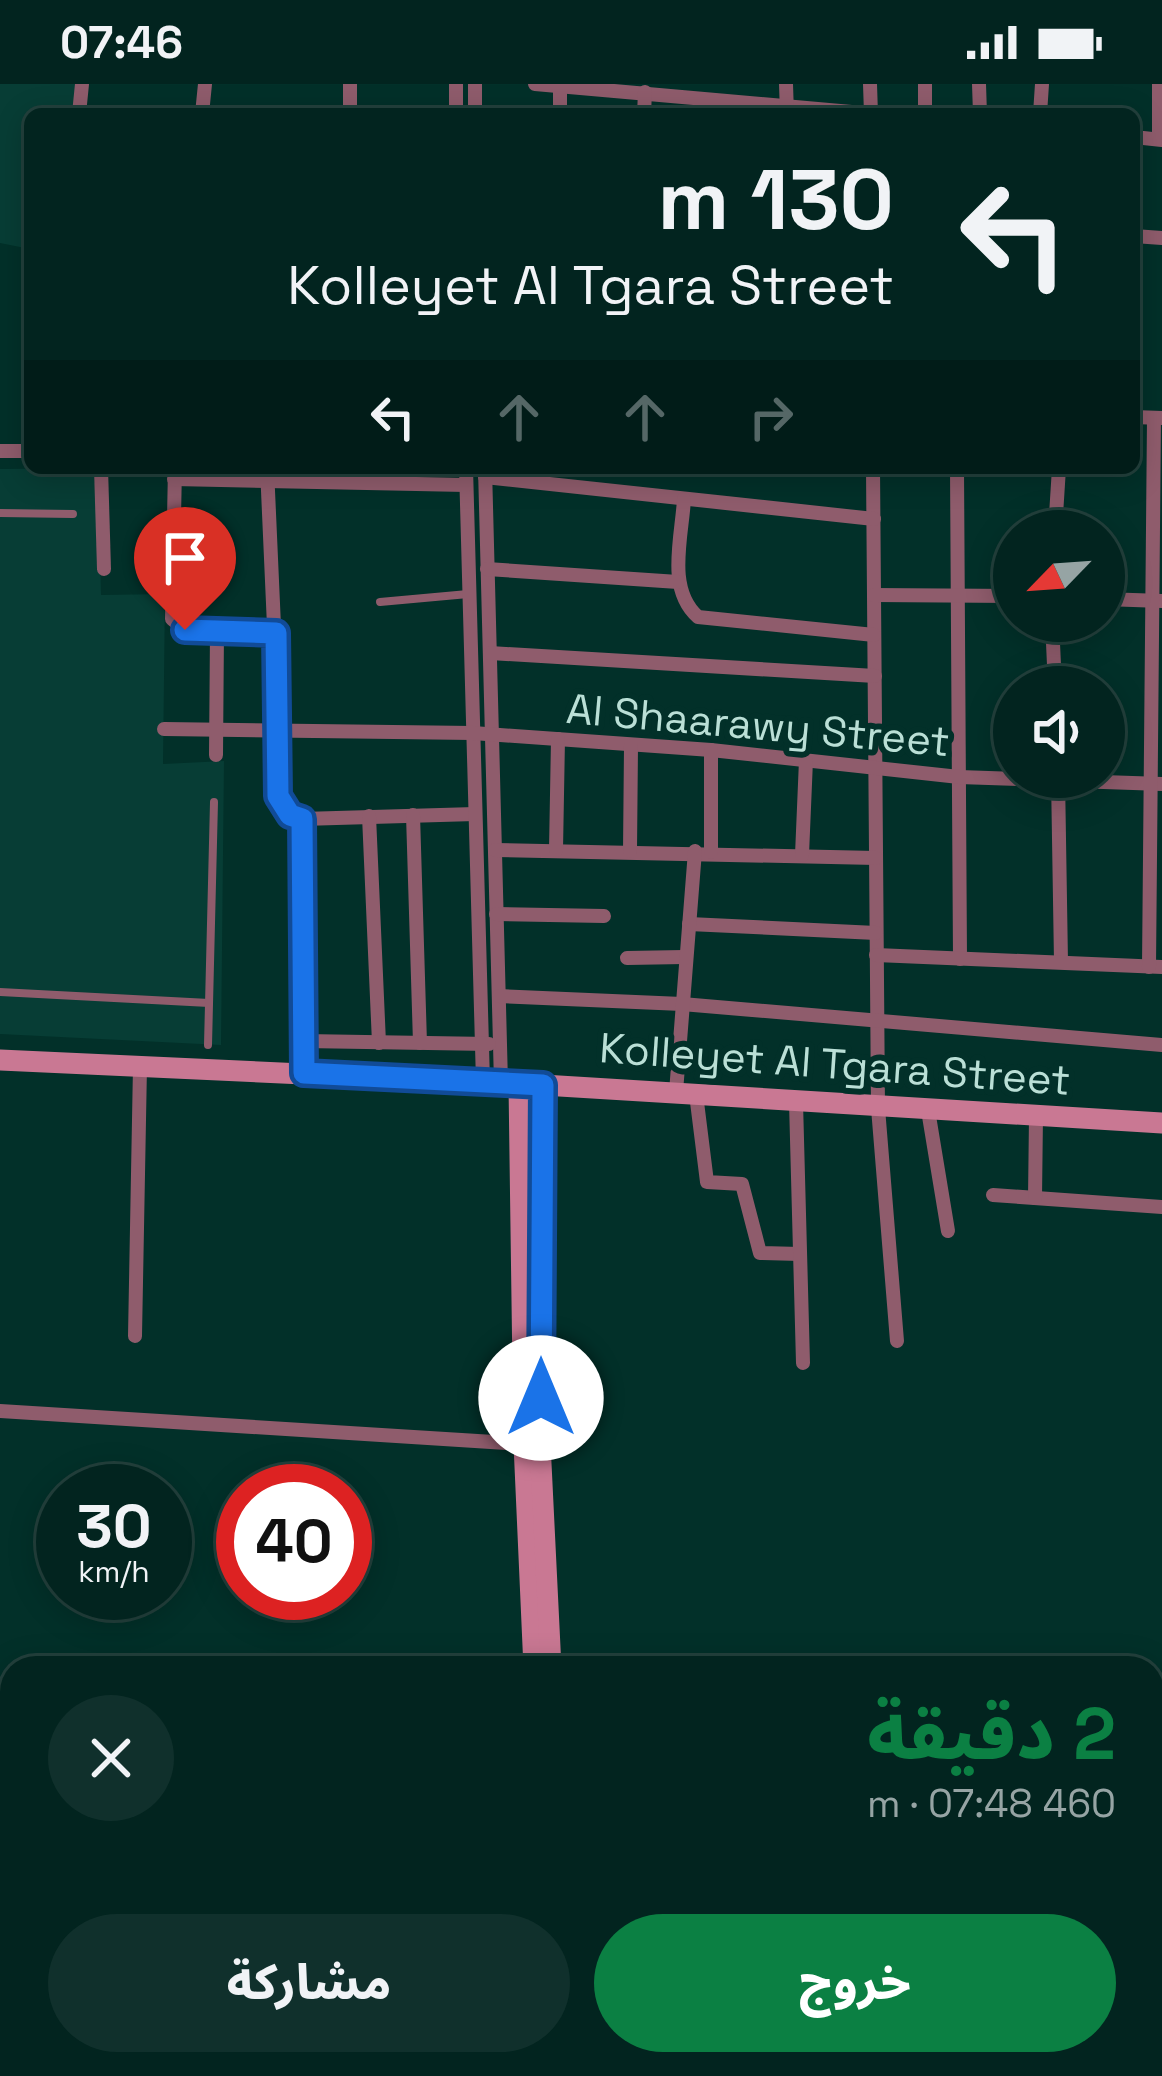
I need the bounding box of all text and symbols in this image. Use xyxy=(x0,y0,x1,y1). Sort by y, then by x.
text: 07:46 xyxy=(60,14,183,71)
text: 130 m xyxy=(657,146,894,254)
icon: left xyxy=(936,156,1092,312)
text: Kolleyet Al Tgara Street xyxy=(287,251,894,320)
icon: left xyxy=(360,384,426,450)
icon: ahead xyxy=(486,384,552,450)
icon: ahead xyxy=(612,384,678,450)
icon: right xyxy=(738,384,804,450)
pin xyxy=(134,507,236,630)
north arrow xyxy=(993,510,1125,642)
map controls xyxy=(993,510,1125,798)
icon: arrive xyxy=(152,525,218,591)
button: sound xyxy=(993,666,1125,798)
street label: Al Shaarawy Street xyxy=(564,682,952,768)
street label: Kolleyet Al Tgara Street xyxy=(598,1021,1072,1107)
position arrow xyxy=(478,1335,604,1461)
speed limit sign: 40 xyxy=(216,1464,372,1620)
text: 30 xyxy=(76,1488,152,1565)
text: km/h xyxy=(78,1552,150,1591)
text: 2 دقيقة xyxy=(867,1688,1116,1780)
button: close xyxy=(48,1695,174,1821)
text: 460 m · 07:48 xyxy=(867,1779,1116,1828)
button: مشاركة xyxy=(48,1914,570,2052)
button: خروج xyxy=(594,1914,1116,2052)

